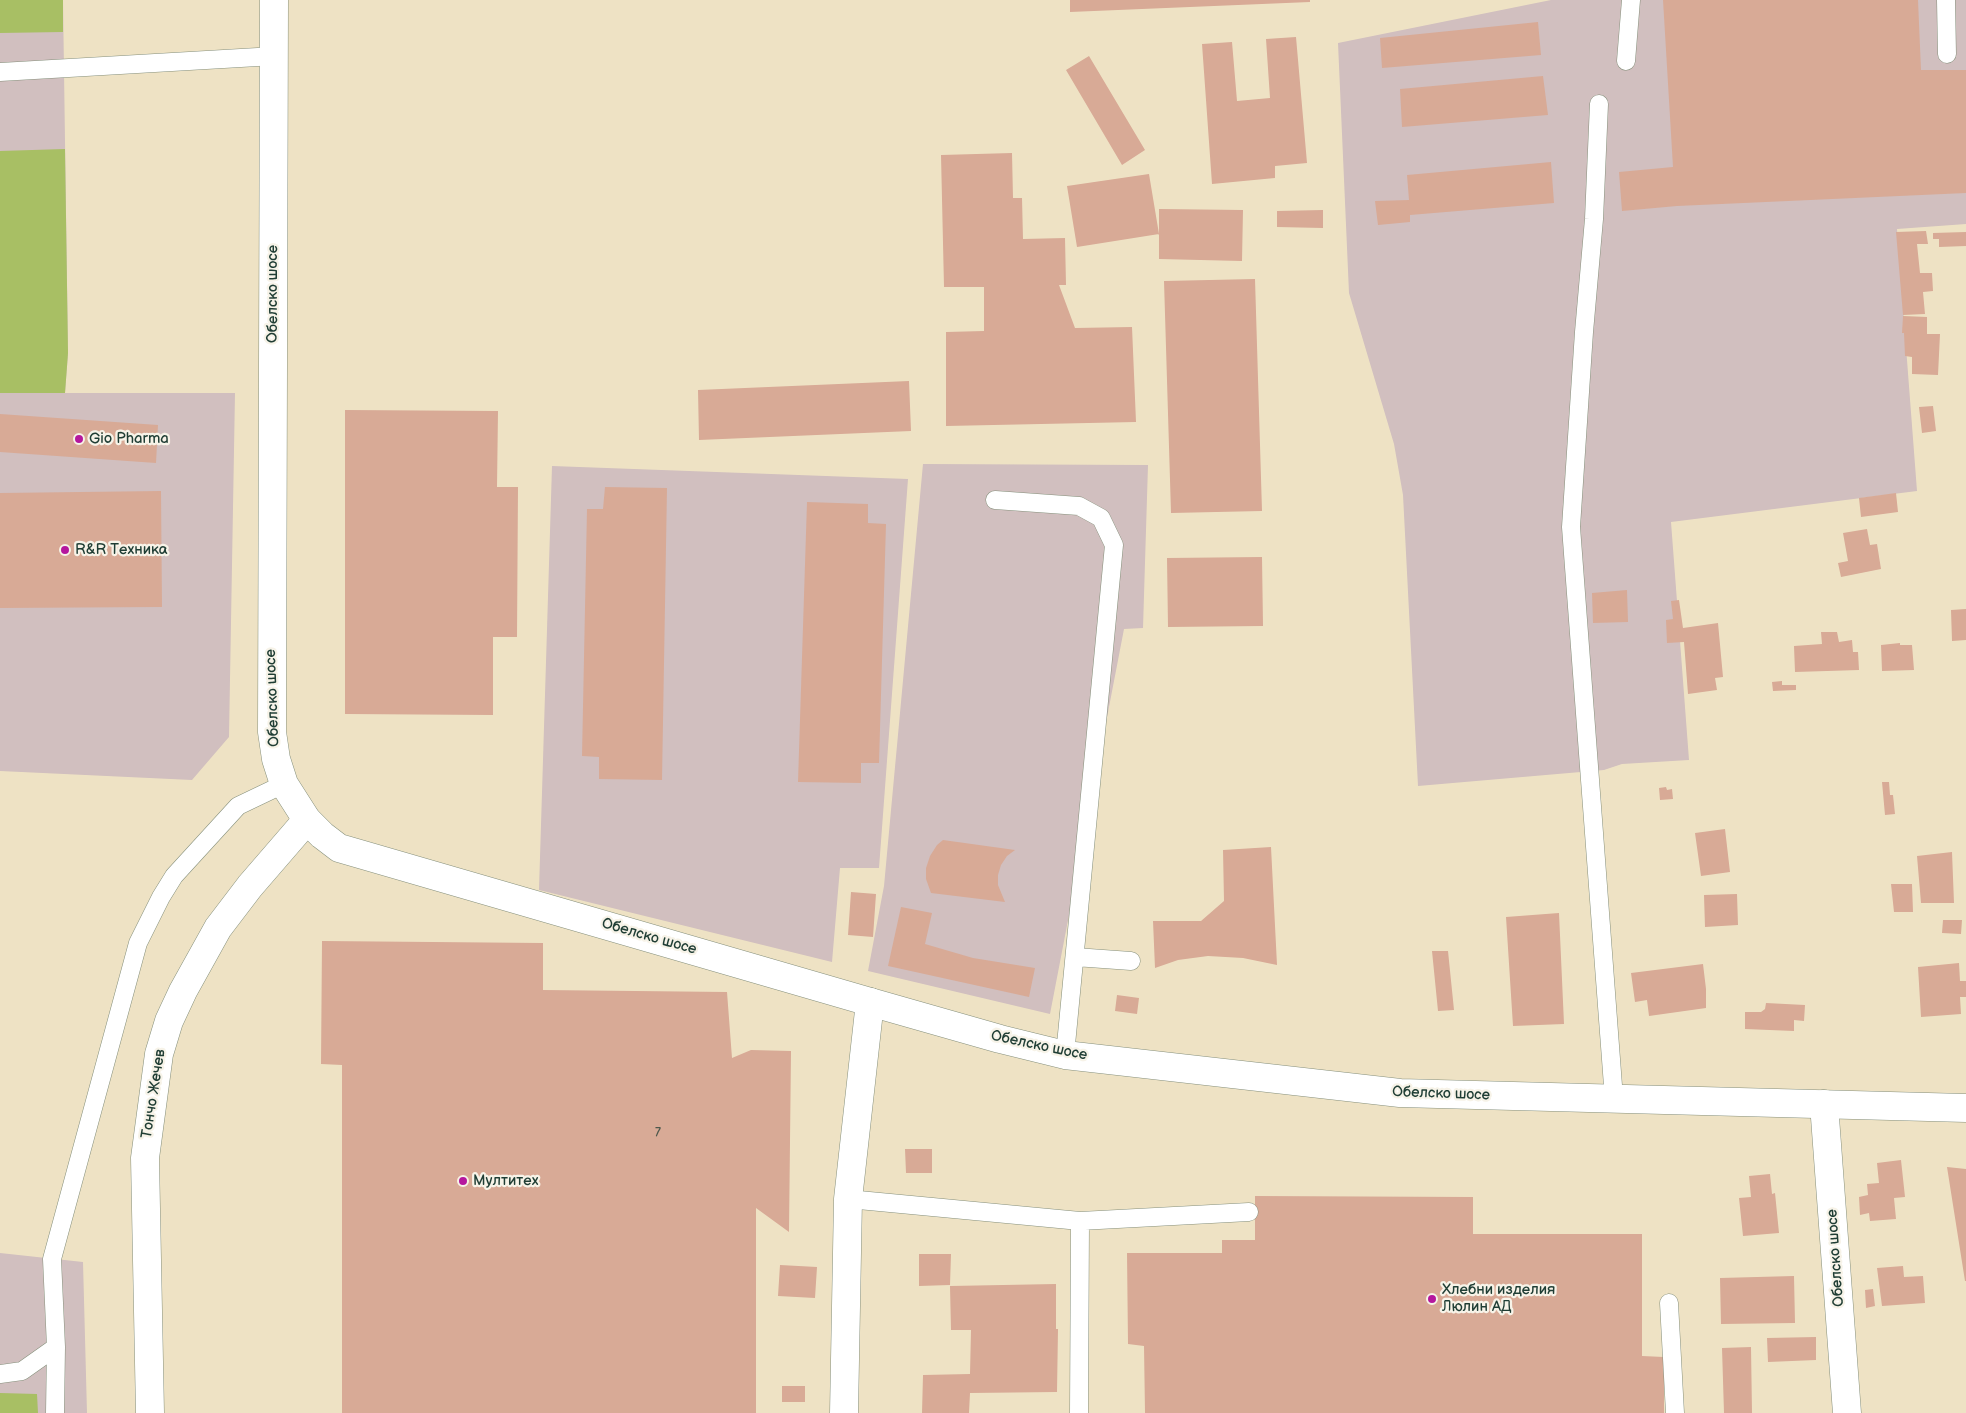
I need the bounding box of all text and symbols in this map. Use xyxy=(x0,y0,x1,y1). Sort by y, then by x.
street label: Обелско шосе xyxy=(264,245,282,343)
place label: Gio Pharma xyxy=(89,430,169,448)
marker: Gio Pharma xyxy=(73,433,85,445)
place label: R&R Техника xyxy=(75,541,168,559)
marker: R&R Техника xyxy=(59,544,71,556)
street label: Обелско шосе xyxy=(262,649,284,747)
street label: Обелско шосе xyxy=(599,915,699,959)
street label: Обелско шосе xyxy=(989,1027,1089,1065)
street label: Тончо Жечев xyxy=(138,1048,170,1140)
street label: Обелско шосе xyxy=(1392,1083,1490,1105)
house number: 7 xyxy=(655,1126,661,1140)
place label: Мултитех xyxy=(473,1172,538,1190)
marker: Мултитех xyxy=(457,1175,469,1187)
street label: Обелско шосе xyxy=(1824,1209,1848,1307)
place label: Хлебни изделия Люлин АД xyxy=(1442,1281,1555,1316)
marker: Хлебни изделия Люлин АД xyxy=(1426,1293,1438,1305)

